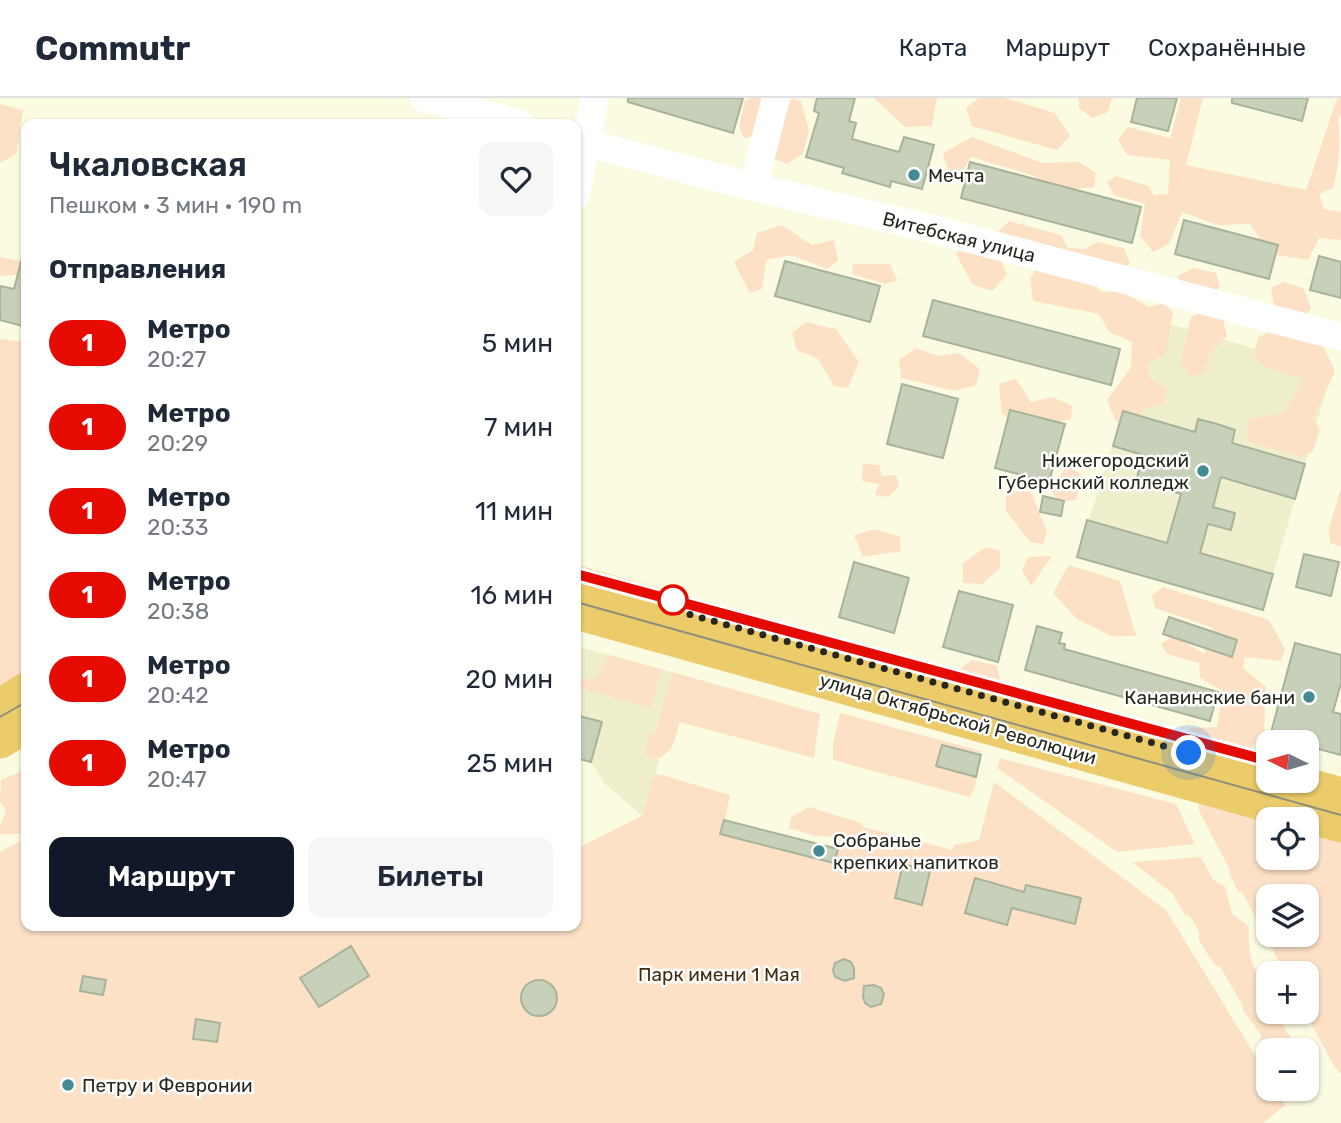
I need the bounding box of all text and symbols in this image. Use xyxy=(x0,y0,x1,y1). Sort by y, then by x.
text: Commutr xyxy=(35,29,190,68)
text: Карта xyxy=(899,34,967,62)
text: Маршрут xyxy=(1005,34,1110,62)
text: Сохранённые xyxy=(1148,34,1306,62)
button: heart xyxy=(479,142,553,216)
text: Чкаловская xyxy=(49,145,247,184)
place label: Мечта xyxy=(928,164,984,187)
marker: Мечта xyxy=(906,167,922,183)
text: Пешком · 3 мин · 190 m xyxy=(49,191,302,219)
street label: Витебская улица xyxy=(880,207,1038,267)
text: Отправления xyxy=(49,254,226,285)
text: Метро xyxy=(147,314,231,345)
text: 5 мин xyxy=(482,328,553,359)
text: 1 xyxy=(82,329,93,357)
text: 20:27 xyxy=(147,345,206,373)
text: Метро xyxy=(147,398,231,429)
text: 7 мин xyxy=(484,412,553,443)
text: 1 xyxy=(82,413,93,441)
text: 20:29 xyxy=(147,429,208,457)
place label: Нижегородский Губернский колледж xyxy=(997,449,1189,494)
marker: Нижегородский Губернский колледж xyxy=(1195,463,1211,479)
text: Метро xyxy=(147,482,231,513)
text: 11 мин xyxy=(475,496,553,527)
text: 1 xyxy=(82,497,93,525)
text: 20:33 xyxy=(147,513,209,541)
text: Метро xyxy=(147,566,231,597)
text: 16 мин xyxy=(470,580,553,611)
text: 1 xyxy=(82,581,93,609)
unlabelled marker xyxy=(658,585,688,615)
text: 20:38 xyxy=(147,597,209,625)
text: Метро xyxy=(147,650,231,681)
text: 20 мин xyxy=(465,664,553,695)
text: 1 xyxy=(82,665,93,693)
street label: улица Октябрьской Революции xyxy=(817,668,1099,770)
text: 20:42 xyxy=(147,681,209,709)
place label: Канавинские бани xyxy=(1124,686,1295,709)
marker: Канавинские бани xyxy=(1301,689,1317,705)
north arrow xyxy=(1256,730,1320,793)
map controls xyxy=(1256,730,1319,1101)
text: Метро xyxy=(147,734,231,765)
your location xyxy=(1171,735,1206,770)
text: 25 мин xyxy=(467,748,553,779)
text: 1 xyxy=(82,749,93,777)
text: 20:47 xyxy=(147,765,207,793)
button: locate xyxy=(1256,807,1319,870)
place label: Собранье крепких напитков xyxy=(833,829,999,874)
button: Маршрут xyxy=(49,837,294,917)
button: Билеты xyxy=(308,837,553,917)
marker: Собранье крепких напитков xyxy=(811,843,827,859)
button: layers xyxy=(1256,884,1319,947)
button: + xyxy=(1256,961,1319,1024)
park label: Парк имени 1 Мая xyxy=(638,963,800,986)
button: − xyxy=(1256,1038,1319,1101)
place label: Петру и Февронии xyxy=(82,1074,253,1097)
marker: Петру и Февронии xyxy=(60,1077,76,1093)

